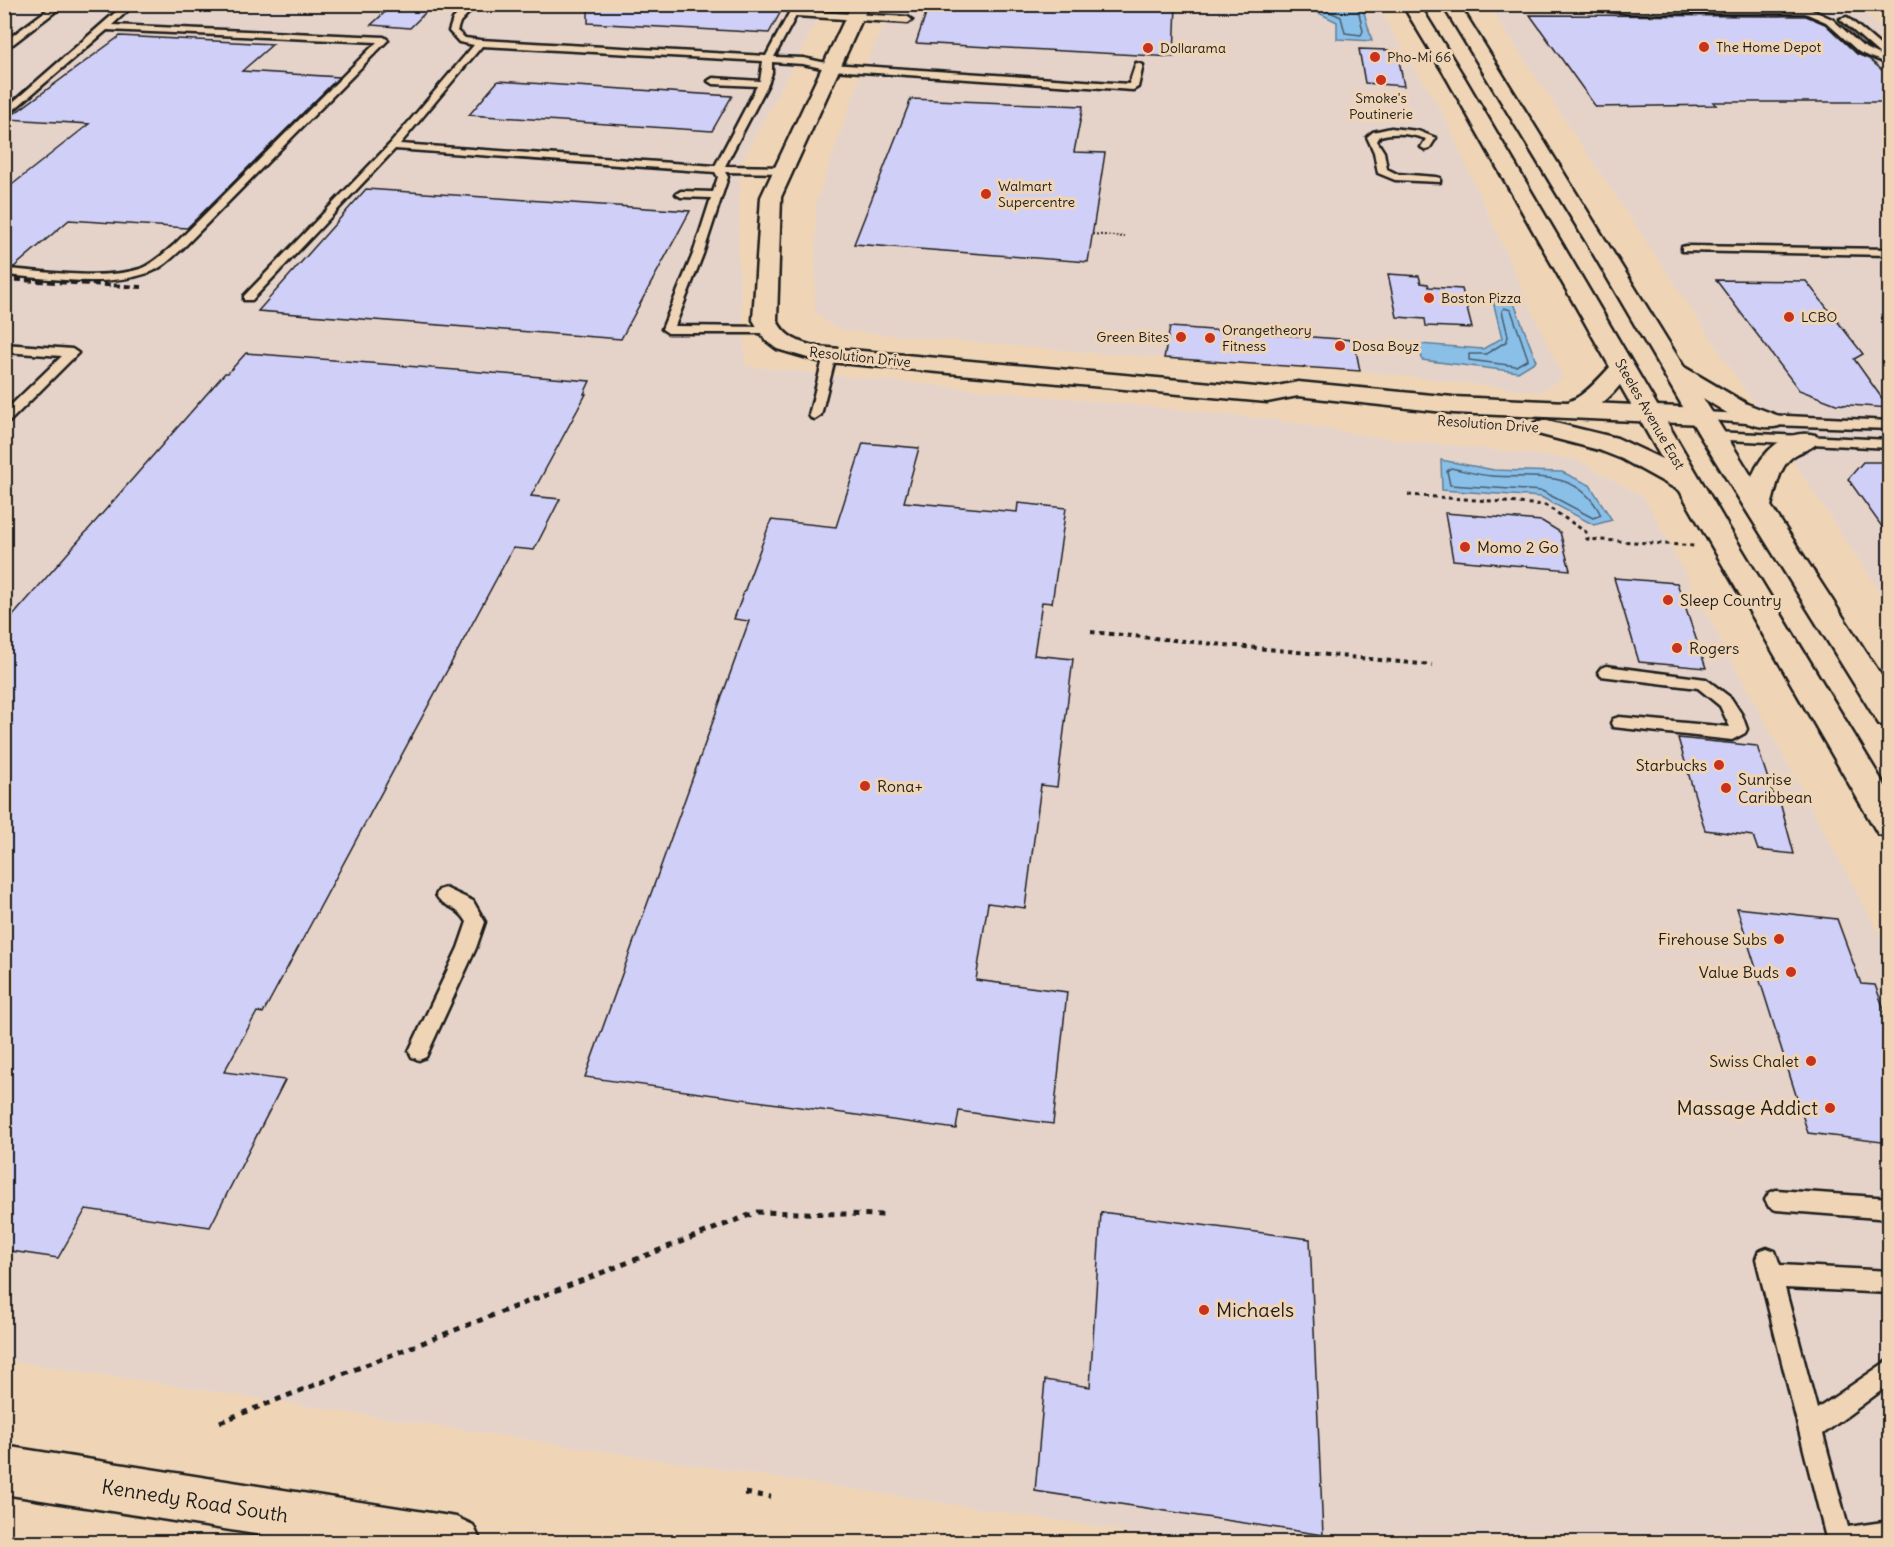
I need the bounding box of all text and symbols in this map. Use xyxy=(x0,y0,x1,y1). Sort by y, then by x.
place label: The Home Depot xyxy=(1716,38,1822,56)
place label: Dollarama xyxy=(1160,39,1226,57)
marker: The Home Depot xyxy=(1697,40,1711,54)
marker: Dollarama xyxy=(1141,41,1155,55)
place label: Pho-Mi 66 xyxy=(1387,48,1451,66)
marker: Pho-Mi 66 xyxy=(1368,50,1382,64)
marker: Smoke's Poutinerie xyxy=(1374,73,1388,87)
place label: Smoke's Poutinerie xyxy=(1349,89,1413,123)
place label: Walmart Supercentre xyxy=(998,177,1075,211)
marker: Walmart Supercentre xyxy=(979,187,993,201)
place label: Boston Pizza xyxy=(1441,289,1521,307)
marker: Boston Pizza xyxy=(1422,291,1436,305)
place label: LCBO xyxy=(1801,308,1837,326)
marker: LCBO xyxy=(1782,310,1796,324)
place label: Orangetheory Fitness xyxy=(1222,321,1312,355)
place label: Green Bites xyxy=(1096,328,1169,346)
marker: Green Bites xyxy=(1174,330,1188,344)
marker: Orangetheory Fitness xyxy=(1203,331,1217,345)
place label: Dosa Boyz xyxy=(1352,337,1419,355)
marker: Dosa Boyz xyxy=(1333,339,1347,353)
street label: Resolution Drive xyxy=(808,343,912,371)
street label: Steeles Avenue East xyxy=(1611,355,1689,473)
street label: Resolution Drive xyxy=(1437,411,1539,437)
place label: Momo 2 Go xyxy=(1477,537,1559,557)
marker: Momo 2 Go xyxy=(1458,540,1472,554)
place label: Sleep Country xyxy=(1680,590,1782,610)
marker: Sleep Country xyxy=(1661,593,1675,607)
place label: Rogers xyxy=(1689,638,1739,658)
marker: Rogers xyxy=(1670,641,1684,655)
place label: Starbucks xyxy=(1636,755,1707,775)
marker: Starbucks xyxy=(1712,758,1726,772)
place label: Sunrise Caribbean xyxy=(1738,769,1812,807)
place label: Rona+ xyxy=(877,776,923,796)
marker: Rona+ xyxy=(858,779,872,793)
marker: Sunrise Caribbean xyxy=(1719,781,1733,795)
place label: Firehouse Subs xyxy=(1658,929,1767,949)
marker: Firehouse Subs xyxy=(1772,932,1786,946)
place label: Value Buds xyxy=(1699,962,1779,982)
marker: Value Buds xyxy=(1784,965,1798,979)
place label: Swiss Chalet xyxy=(1709,1051,1800,1071)
marker: Swiss Chalet xyxy=(1804,1054,1818,1068)
place label: Massage Addict xyxy=(1677,1095,1818,1120)
marker: Massage Addict xyxy=(1823,1101,1837,1115)
place label: Michaels xyxy=(1216,1297,1294,1322)
marker: Michaels xyxy=(1197,1303,1211,1317)
street label: Kennedy Road South xyxy=(100,1473,290,1528)

